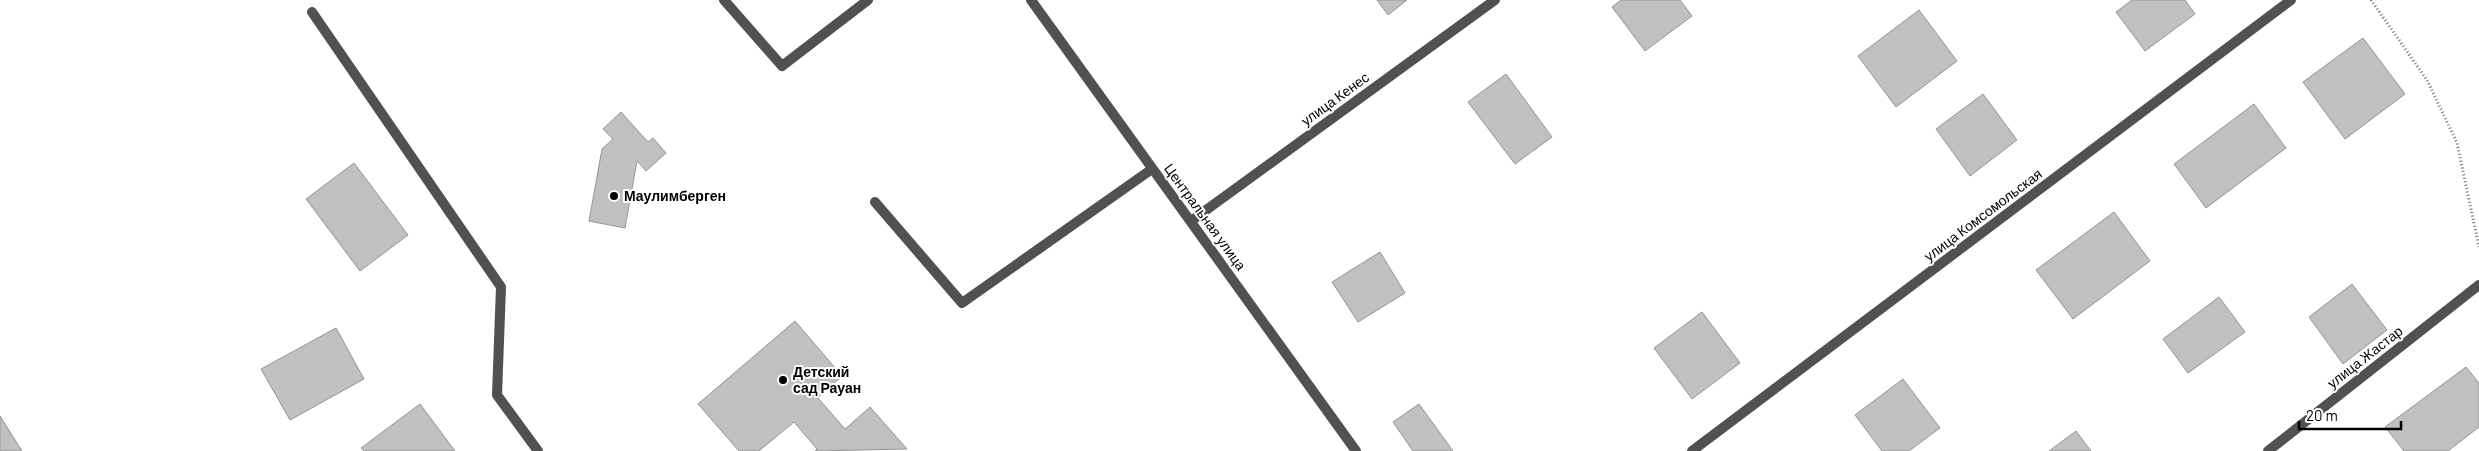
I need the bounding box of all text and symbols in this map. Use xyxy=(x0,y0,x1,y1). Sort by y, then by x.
street label: улица Кенес xyxy=(1297,68,1372,129)
street label: Центральная улица xyxy=(1161,160,1250,274)
street label: улица Комсомольская xyxy=(1920,165,2045,264)
place label: Маулимберген xyxy=(624,187,726,204)
marker: Маулимберген xyxy=(608,190,620,202)
street label: улица Жастар xyxy=(2324,322,2406,391)
place label: Детский сад Рауан xyxy=(793,363,861,396)
marker: Детский сад Рауан xyxy=(777,374,789,386)
scale bar xyxy=(2299,398,2402,430)
text: 20 m xyxy=(2306,406,2338,424)

